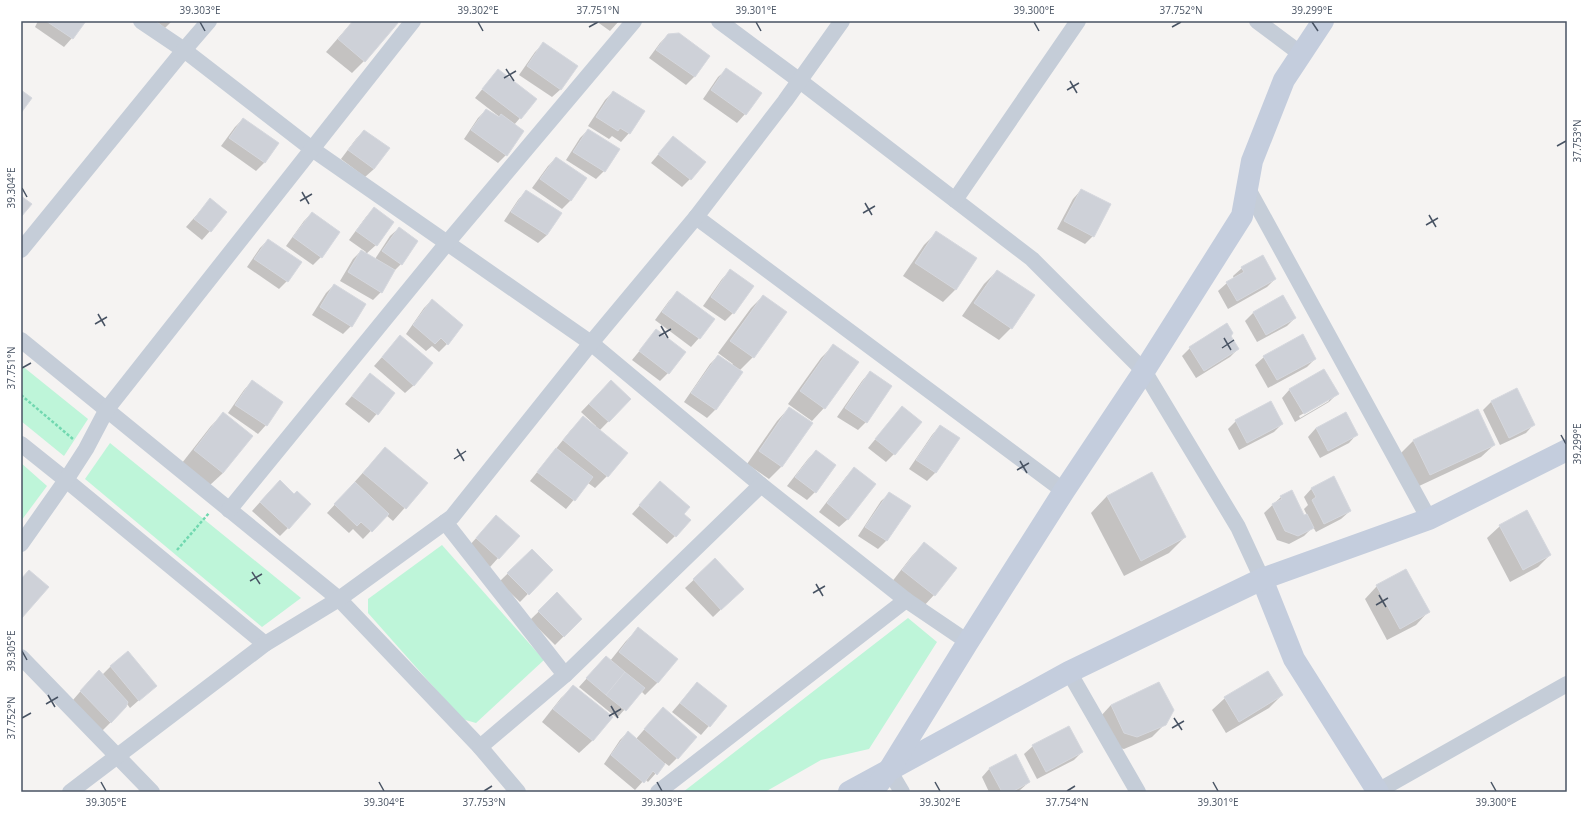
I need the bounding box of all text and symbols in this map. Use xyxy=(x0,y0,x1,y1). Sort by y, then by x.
text: 39.303°E xyxy=(179,3,221,17)
text: 39.302°E xyxy=(457,3,499,17)
text: 37.751°N xyxy=(576,3,620,17)
text: 39.301°E xyxy=(735,3,777,17)
text: 39.300°E xyxy=(1013,3,1055,17)
text: 37.752°N xyxy=(1159,3,1203,17)
text: 39.299°E xyxy=(1291,3,1333,17)
text: 37.753°N xyxy=(1570,119,1584,163)
text: 39.304°E xyxy=(4,167,18,209)
text: 37.751°N xyxy=(4,346,18,390)
text: 39.299°E xyxy=(1570,423,1584,465)
text: 39.305°E xyxy=(4,630,18,672)
text: 37.752°N xyxy=(4,696,18,740)
text: 39.305°E xyxy=(85,795,127,809)
text: 39.304°E xyxy=(363,795,405,809)
text: 37.753°N xyxy=(462,795,506,809)
text: 39.303°E xyxy=(641,795,683,809)
text: 39.302°E xyxy=(919,795,961,809)
text: 37.754°N xyxy=(1045,795,1089,809)
text: 39.301°E xyxy=(1197,795,1239,809)
text: 39.300°E xyxy=(1475,795,1517,809)

